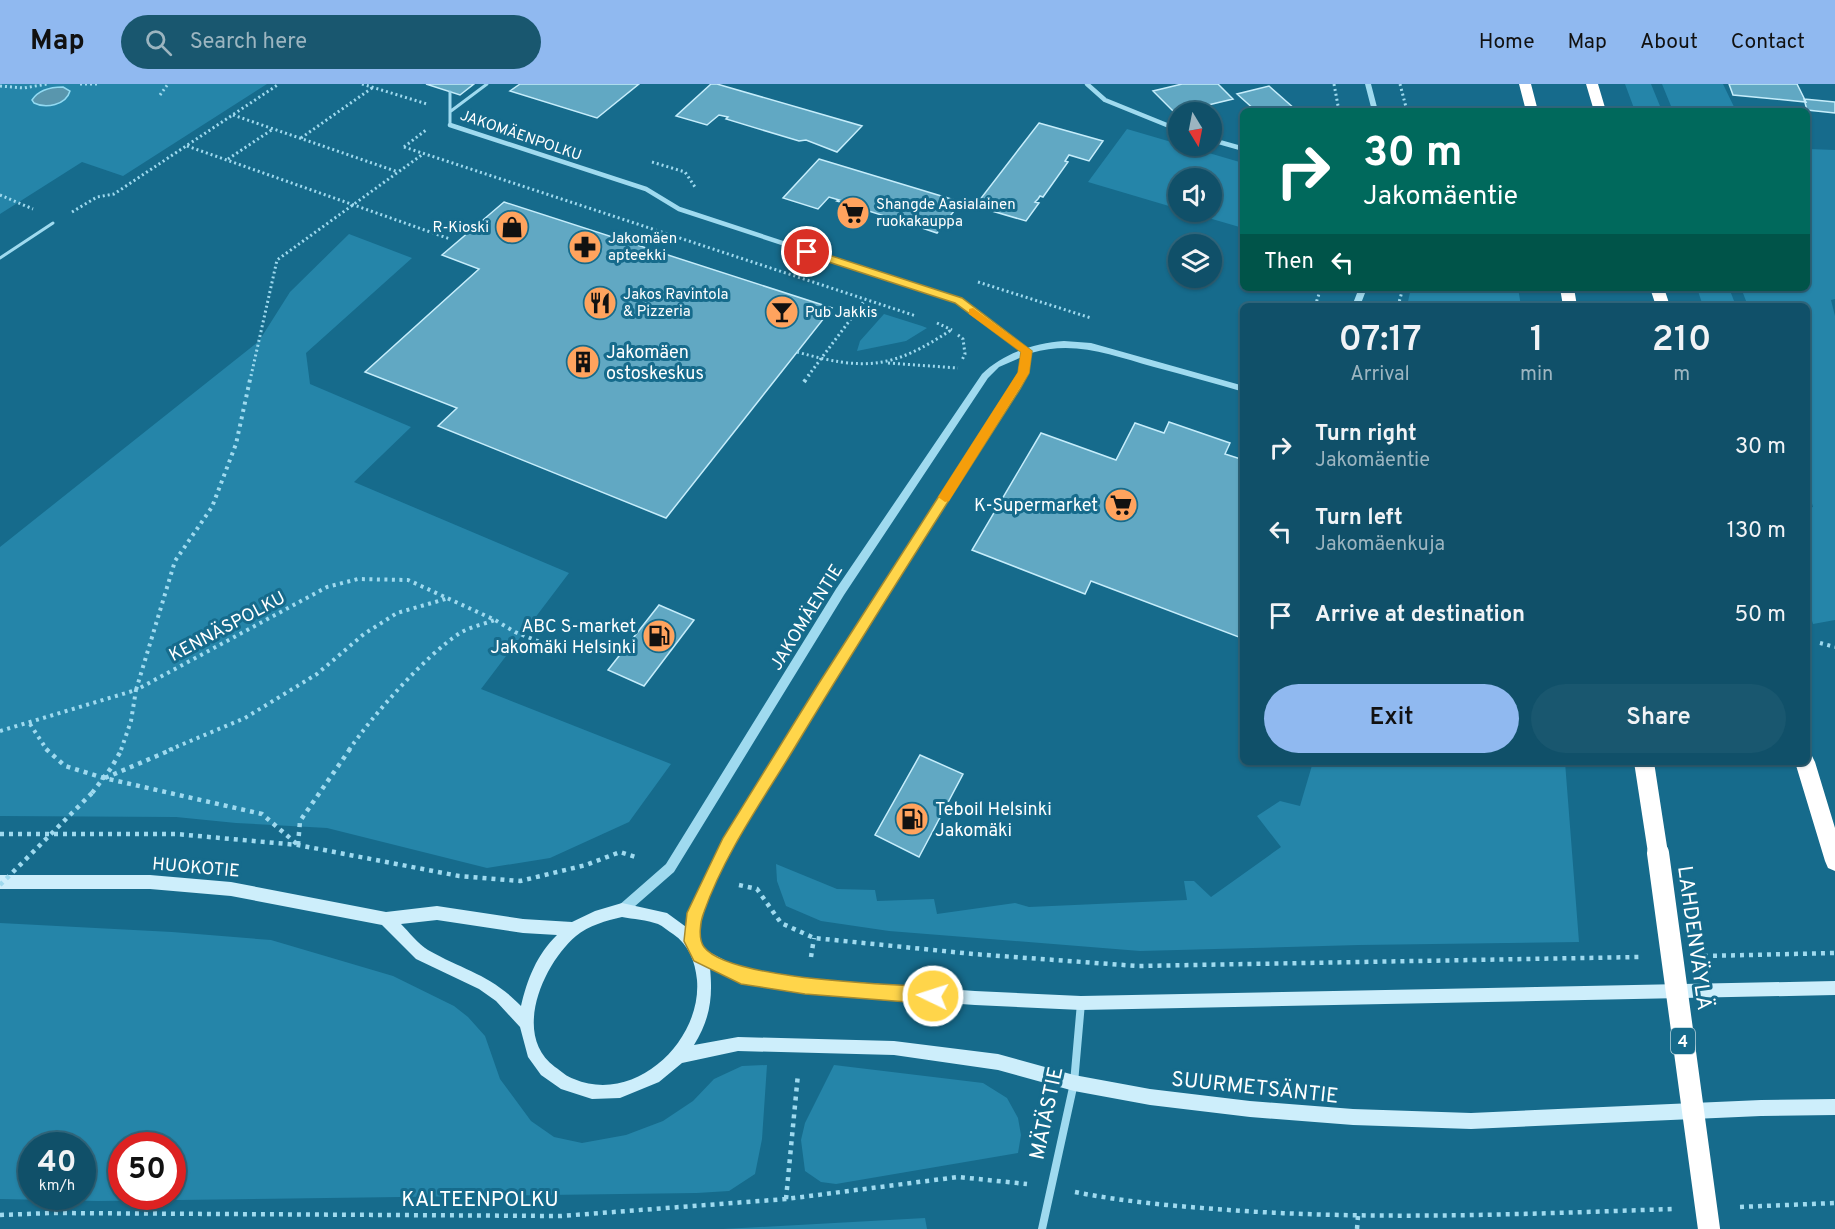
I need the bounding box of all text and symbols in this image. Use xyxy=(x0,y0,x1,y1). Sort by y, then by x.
search box xyxy=(121,15,541,69)
text: Map xyxy=(30,24,85,60)
icon: search xyxy=(142,26,175,59)
text: Search here xyxy=(190,29,307,56)
text: Home xyxy=(1479,29,1535,56)
text: Map xyxy=(1568,29,1607,56)
text: About xyxy=(1640,29,1698,56)
text: Contact xyxy=(1731,29,1805,56)
north arrow xyxy=(1168,102,1222,156)
map controls xyxy=(1168,102,1222,288)
street label: JAKOMÄENPOLKU xyxy=(457,106,584,166)
text: 30 m xyxy=(1363,128,1462,181)
icon: right xyxy=(1264,132,1342,210)
button: sound xyxy=(1168,168,1222,222)
text: Jakomäentie xyxy=(1363,180,1518,214)
supermarket icon: Shangde Aasialainen ruokakauppa xyxy=(835,195,871,231)
place label: Shangde Aasialainen ruokakauppa xyxy=(876,196,1016,232)
shop icon: R-Kioski xyxy=(494,209,530,245)
place label: R-Kioski xyxy=(433,219,489,238)
pin xyxy=(781,226,832,277)
pharmacy icon: Jakomäen apteekki xyxy=(567,229,603,265)
place label: Jakomäen apteekki xyxy=(608,230,677,266)
button: layers xyxy=(1168,234,1222,288)
icon: arrive xyxy=(790,235,823,268)
icon: left xyxy=(1326,246,1359,279)
text: Then xyxy=(1264,249,1314,276)
restaurant icon: Jakos Ravintola & Pizzeria xyxy=(582,285,618,321)
place label: Jakos Ravintola & Pizzeria xyxy=(623,286,728,322)
bar icon: Pub Jakkis xyxy=(764,294,800,330)
place label: Pub Jakkis xyxy=(805,304,877,323)
text: 07:17 xyxy=(1339,318,1422,364)
text: 1 xyxy=(1530,318,1544,364)
text: 210 xyxy=(1652,318,1711,364)
place label: Jakomäen ostoskeskus xyxy=(606,342,704,386)
building icon: Jakomäen ostoskeskus xyxy=(565,344,601,380)
text: Arrival xyxy=(1350,362,1410,388)
text: min xyxy=(1520,362,1553,388)
text: m xyxy=(1673,362,1690,388)
text: Turn right xyxy=(1315,421,1417,448)
icon: right xyxy=(1264,431,1297,464)
text: 30 m xyxy=(1735,434,1786,461)
text: Jakomäentie xyxy=(1315,448,1430,474)
supermarket icon: K-Supermarket xyxy=(1103,487,1139,523)
place label: K-Supermarket xyxy=(974,495,1098,518)
text: Turn left xyxy=(1315,505,1403,532)
icon: left xyxy=(1264,515,1297,548)
text: 130 m xyxy=(1727,518,1786,545)
text: Jakomäenkuja xyxy=(1315,532,1445,558)
street label: JAKOMÄENTIE xyxy=(764,559,849,675)
street label: KENNÄSPOLKU xyxy=(165,585,290,668)
icon: arrive xyxy=(1264,599,1297,632)
text: Arrive at destination xyxy=(1315,602,1525,629)
text: 50 m xyxy=(1734,602,1786,629)
place label: ABC S-market Jakomäki Helsinki xyxy=(490,616,636,660)
fuel station icon: ABC S-market Jakomäki Helsinki xyxy=(641,618,677,654)
button: Exit xyxy=(1264,684,1519,753)
button: Share xyxy=(1531,684,1786,753)
place label: Teboil Helsinki Jakomäki xyxy=(935,799,1052,843)
fuel station icon: Teboil Helsinki Jakomäki xyxy=(894,801,930,837)
street label: HUOKOTIE xyxy=(151,853,241,884)
street label: LAHDENVÄYLÄ xyxy=(1670,864,1717,1012)
position arrow xyxy=(901,964,965,1028)
road number: 4 xyxy=(1671,1028,1695,1054)
street label: MÄTÄSTIE xyxy=(1024,1064,1071,1162)
street label: SUURMETSÄNTIE xyxy=(1170,1066,1340,1111)
speed limit sign: 50 xyxy=(108,1132,186,1210)
text: 40 xyxy=(37,1145,77,1182)
text: km/h xyxy=(39,1177,75,1196)
street label: KALTEENPOLKU xyxy=(401,1187,559,1214)

